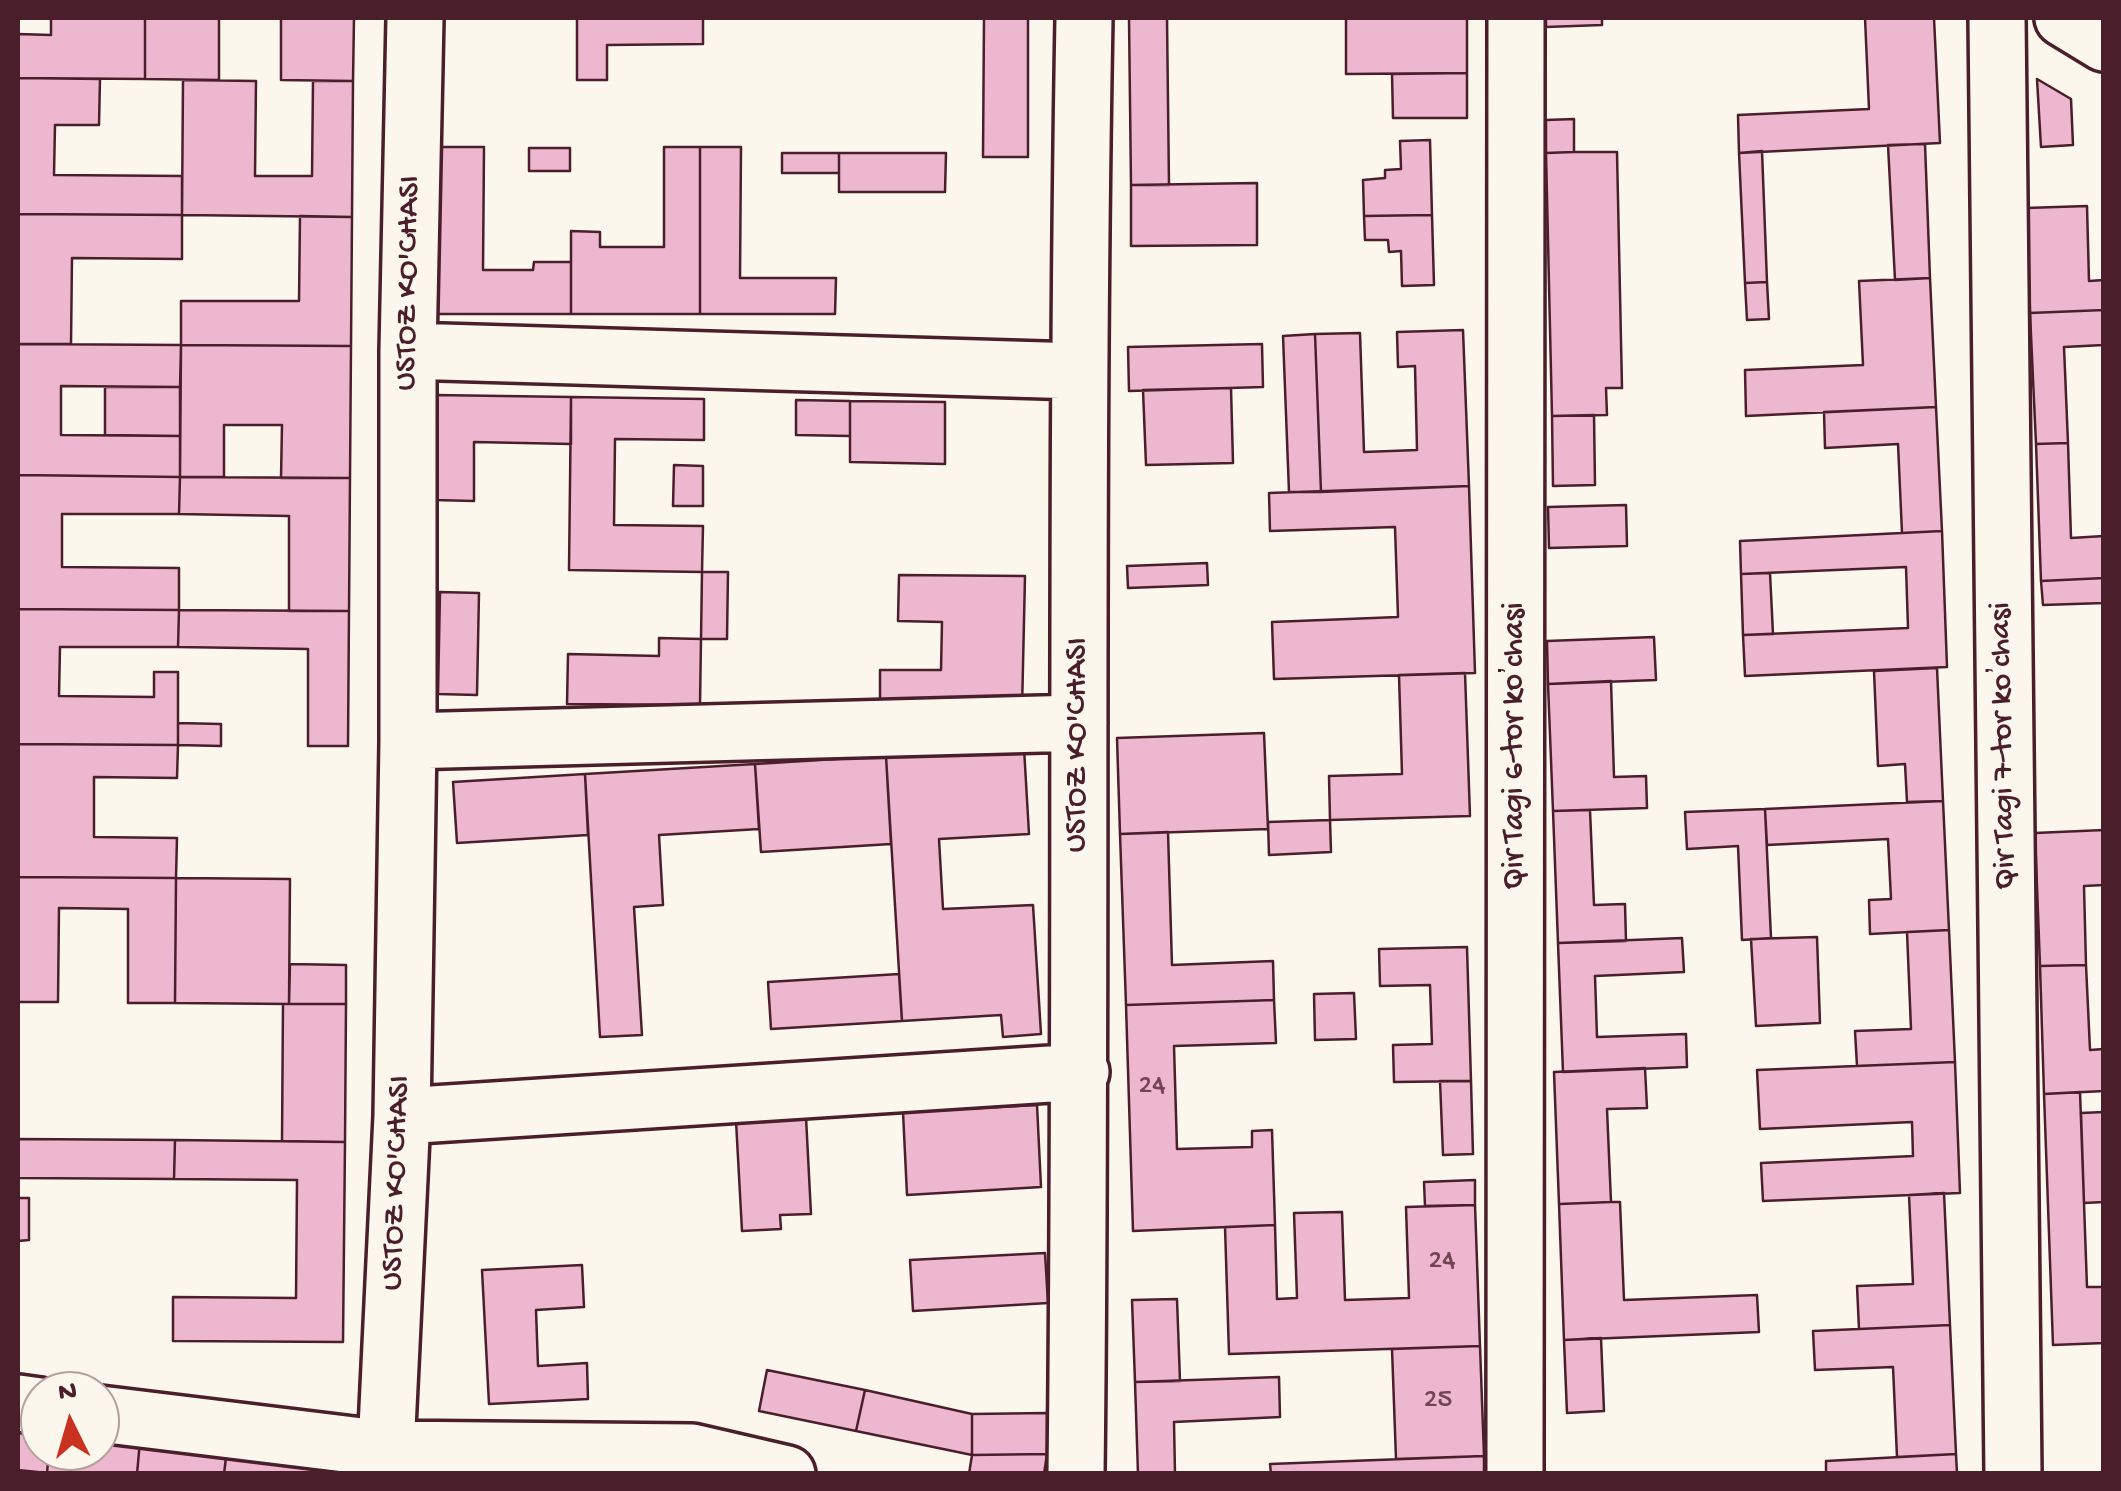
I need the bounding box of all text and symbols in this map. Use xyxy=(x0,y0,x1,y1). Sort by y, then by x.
street label: USTOZ KO'CHASI xyxy=(389,175,431,391)
street label: Qir Tagi 6-tor koʼchasi xyxy=(1497,602,1535,890)
street label: Qir Tagi 7-tor koʼchasi xyxy=(1983,602,2027,890)
street label: USTOZ KO'CHASI xyxy=(1060,637,1098,853)
house number: 24 xyxy=(1139,1071,1165,1105)
street label: USTOZ KO'CHASI xyxy=(375,1075,421,1291)
house number: 24 xyxy=(1429,1246,1455,1280)
north arrow xyxy=(20,1371,120,1471)
text: N xyxy=(57,1375,78,1410)
house number: 25 xyxy=(1424,1385,1452,1419)

